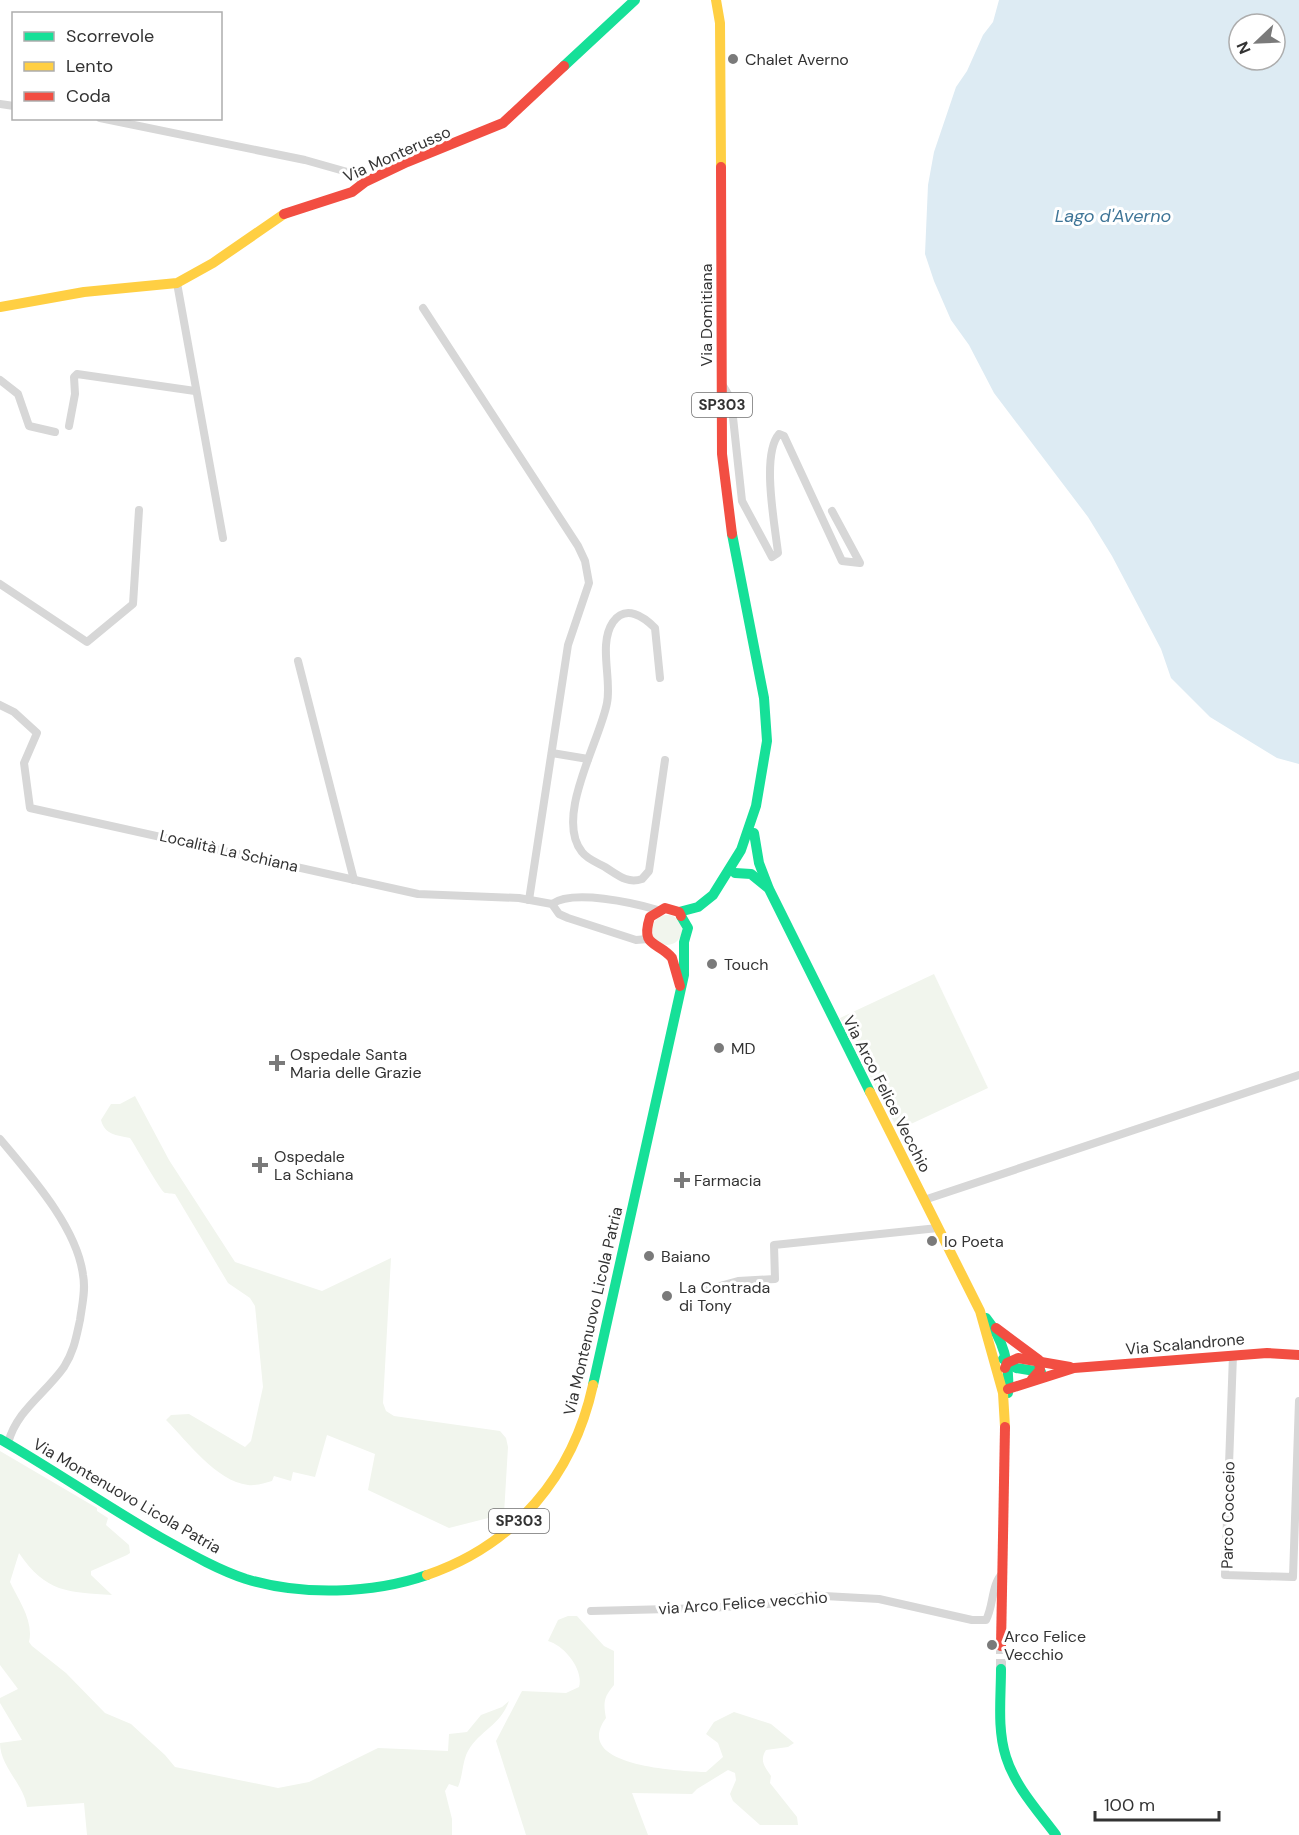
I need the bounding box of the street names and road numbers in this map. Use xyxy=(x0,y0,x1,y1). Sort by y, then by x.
street label: Via Monterusso xyxy=(340,121,454,187)
street label: Via Domitiana xyxy=(696,264,717,366)
road number: SP303 xyxy=(692,393,752,417)
street label: Località La Schiana xyxy=(158,825,300,877)
street label: Via Arco Felice Vecchio xyxy=(838,1012,936,1176)
street label: Via Montenuovo Licola Patria xyxy=(559,1205,627,1417)
street label: Via Scalandrone xyxy=(1125,1328,1245,1360)
street label: Via Montenuovo Licola Patria xyxy=(29,1434,225,1558)
street label: Parco Cocceio xyxy=(1217,1461,1239,1569)
road number: SP303 xyxy=(489,1509,549,1533)
street label: via Arco Felice vecchio xyxy=(658,1587,828,1619)

